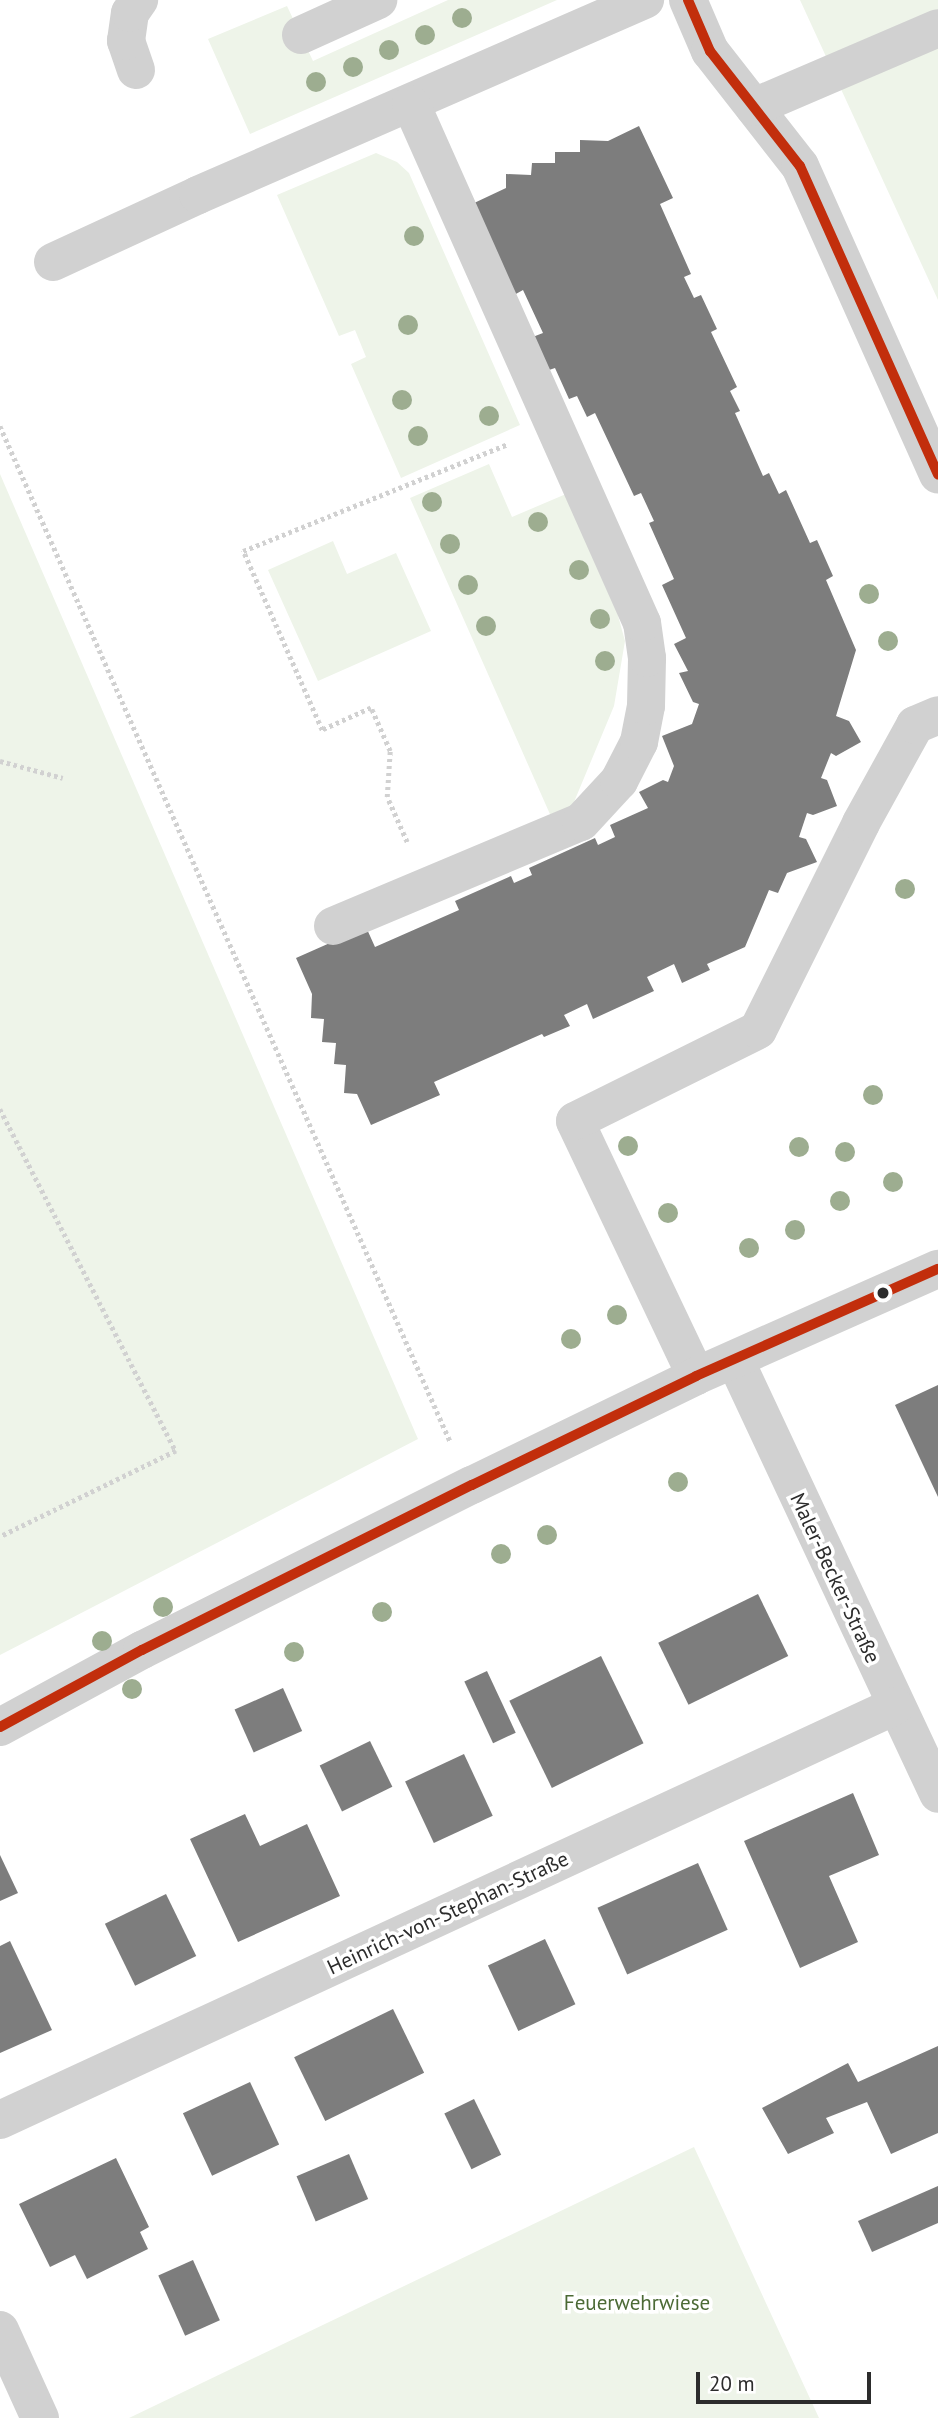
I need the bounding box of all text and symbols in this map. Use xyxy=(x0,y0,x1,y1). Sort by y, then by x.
unlabelled marker xyxy=(876,1286,890,1300)
street label: Maler-Becker-Straße xyxy=(785,1489,885,1667)
street label: Heinrich-von-Stephan-Straße xyxy=(323,1846,573,1980)
park label: Feuerwehrwiese xyxy=(564,2290,710,2316)
scale bar xyxy=(700,2358,875,2402)
text: 20 m xyxy=(709,2370,755,2397)

